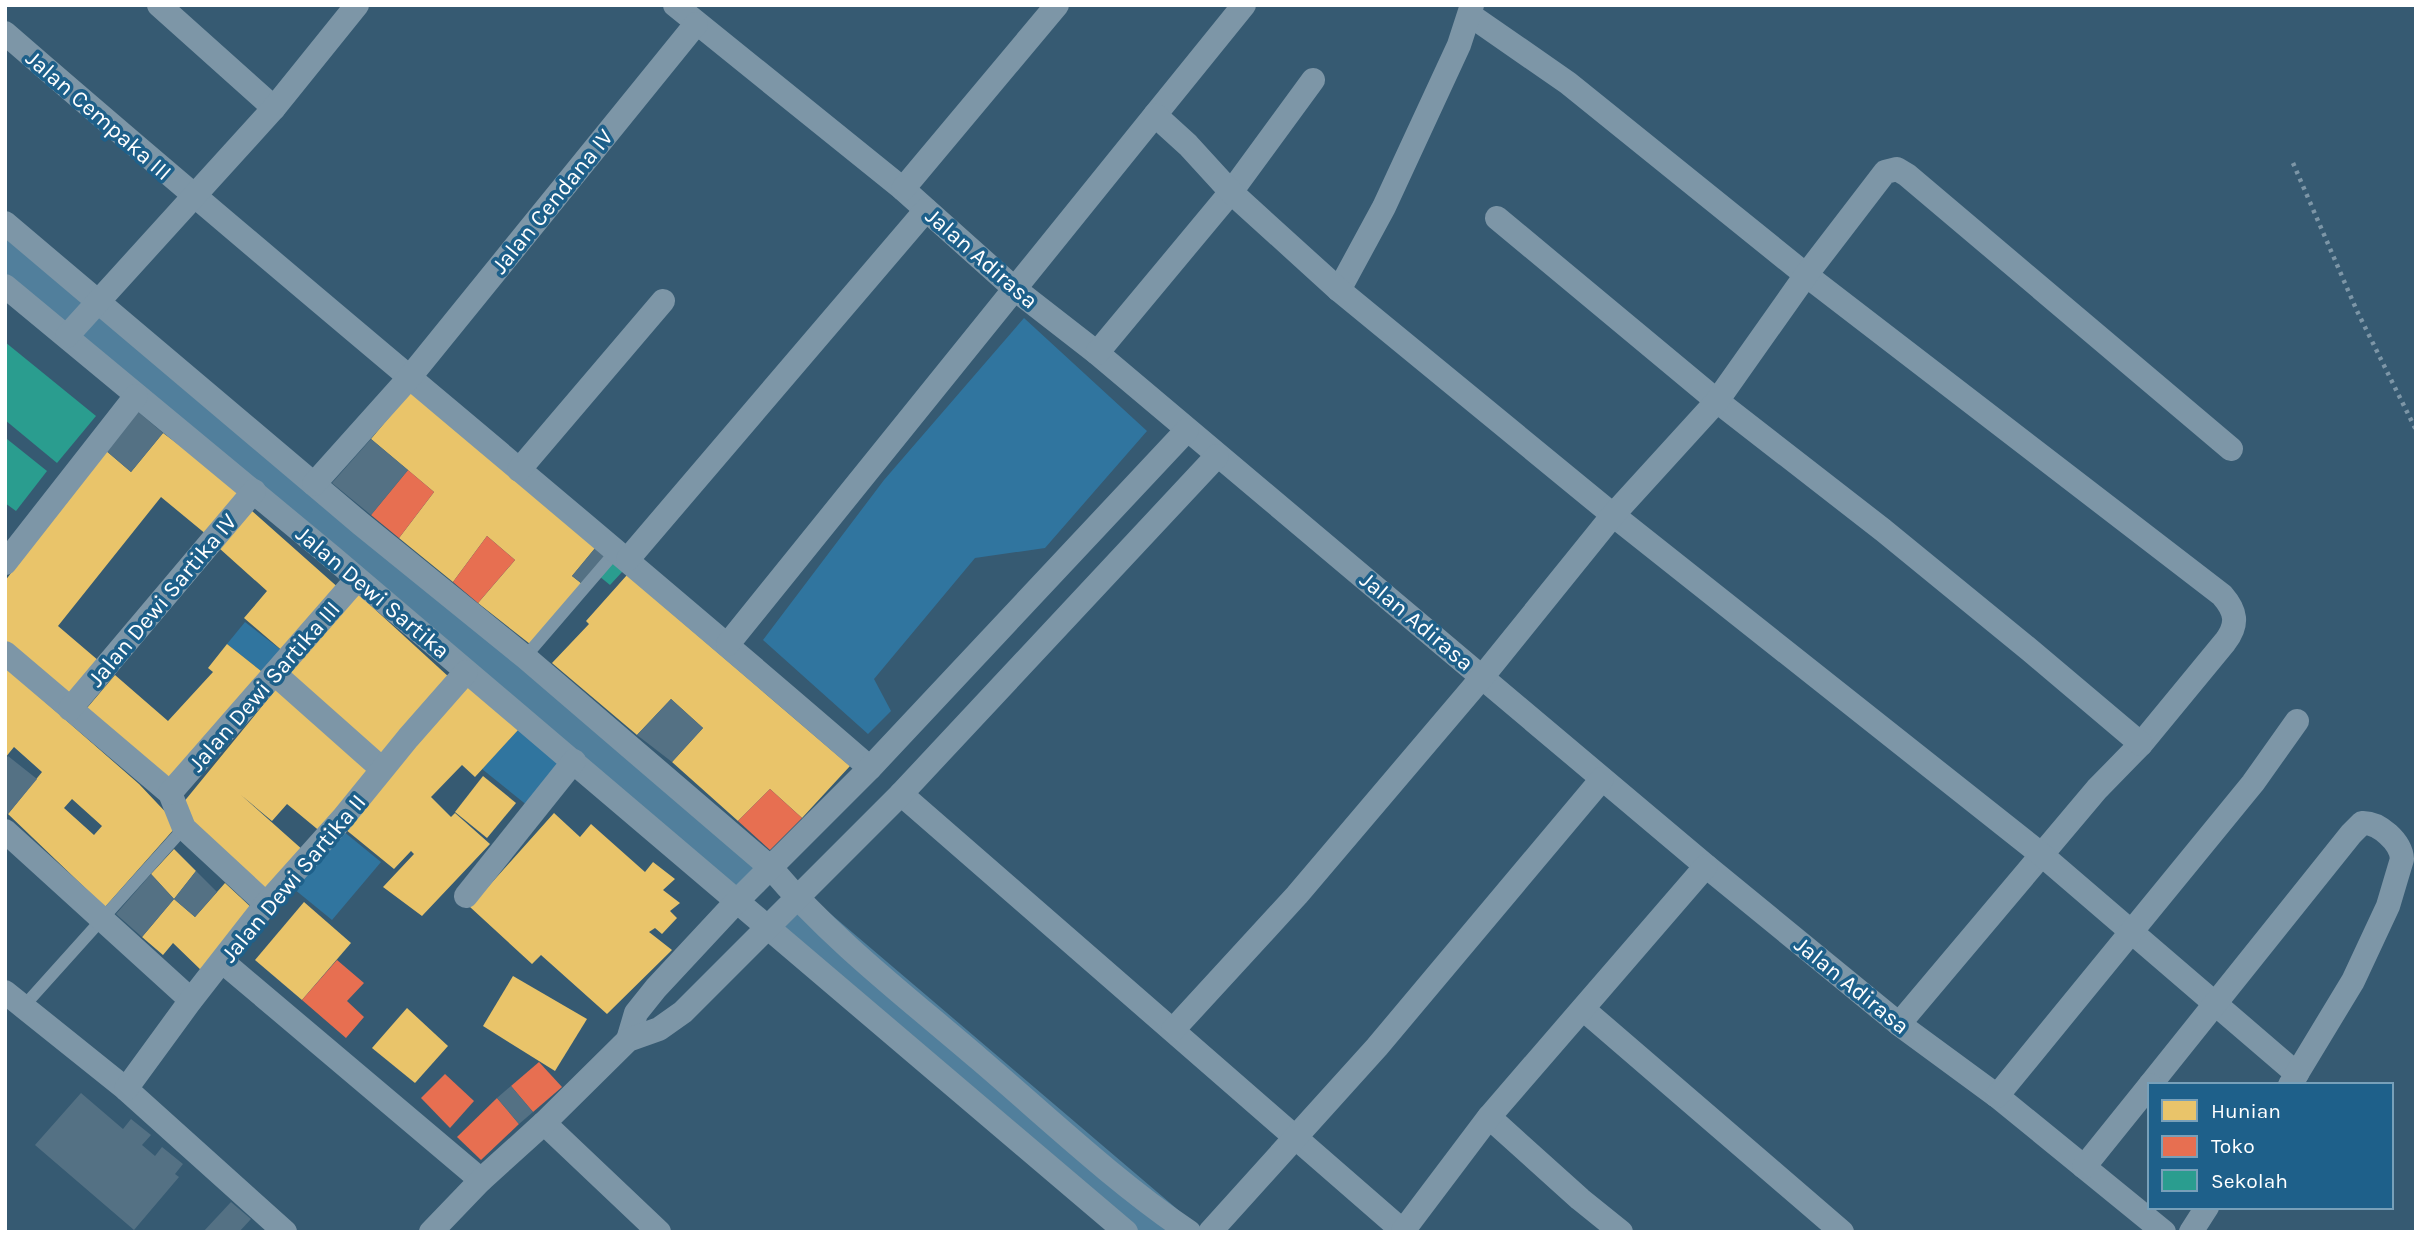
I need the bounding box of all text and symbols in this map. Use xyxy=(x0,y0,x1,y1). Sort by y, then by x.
street label: Jalan Cempaka III xyxy=(20,45,177,186)
street label: Jalan Cendana IV xyxy=(486,124,619,279)
street label: Jalan Adirasa xyxy=(920,202,1043,314)
street label: Jalan Dewi Sartika IV xyxy=(82,508,243,692)
street label: Jalan Dewi Sartika xyxy=(290,520,455,665)
street label: Jalan Adirasa xyxy=(1354,566,1479,677)
street label: Jalan Dewi Sartika III xyxy=(183,596,346,777)
street label: Jalan Dewi Sartika II xyxy=(215,789,371,968)
street label: Jalan Adirasa xyxy=(1789,931,1915,1040)
legend xyxy=(2148,1083,2393,1209)
text: Hunian xyxy=(2211,1099,2281,1123)
text: Toko xyxy=(2211,1134,2255,1158)
text: Sekolah xyxy=(2211,1169,2288,1193)

